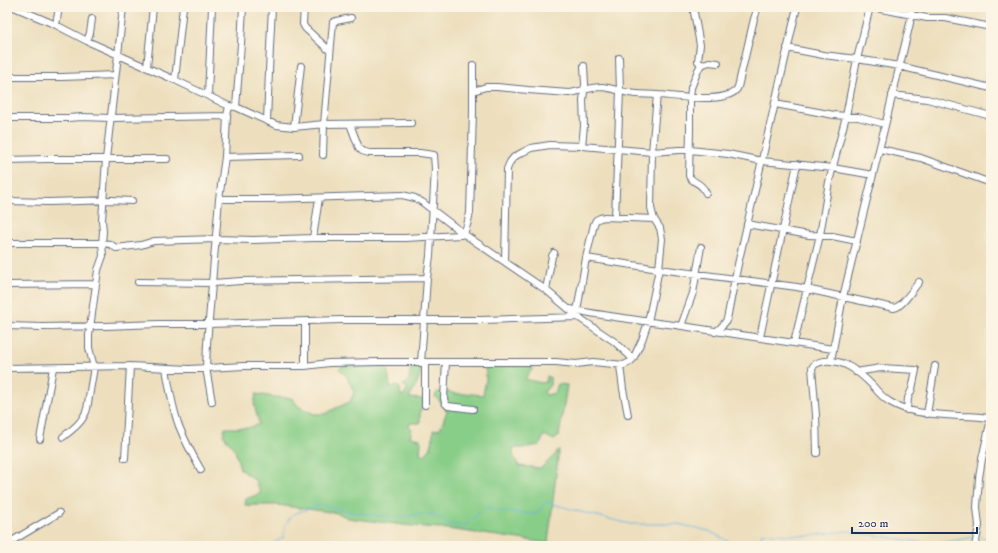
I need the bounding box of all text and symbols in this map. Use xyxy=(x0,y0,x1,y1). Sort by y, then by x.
scale bar xyxy=(852,509,977,535)
text: 200 m xyxy=(858,516,888,531)

